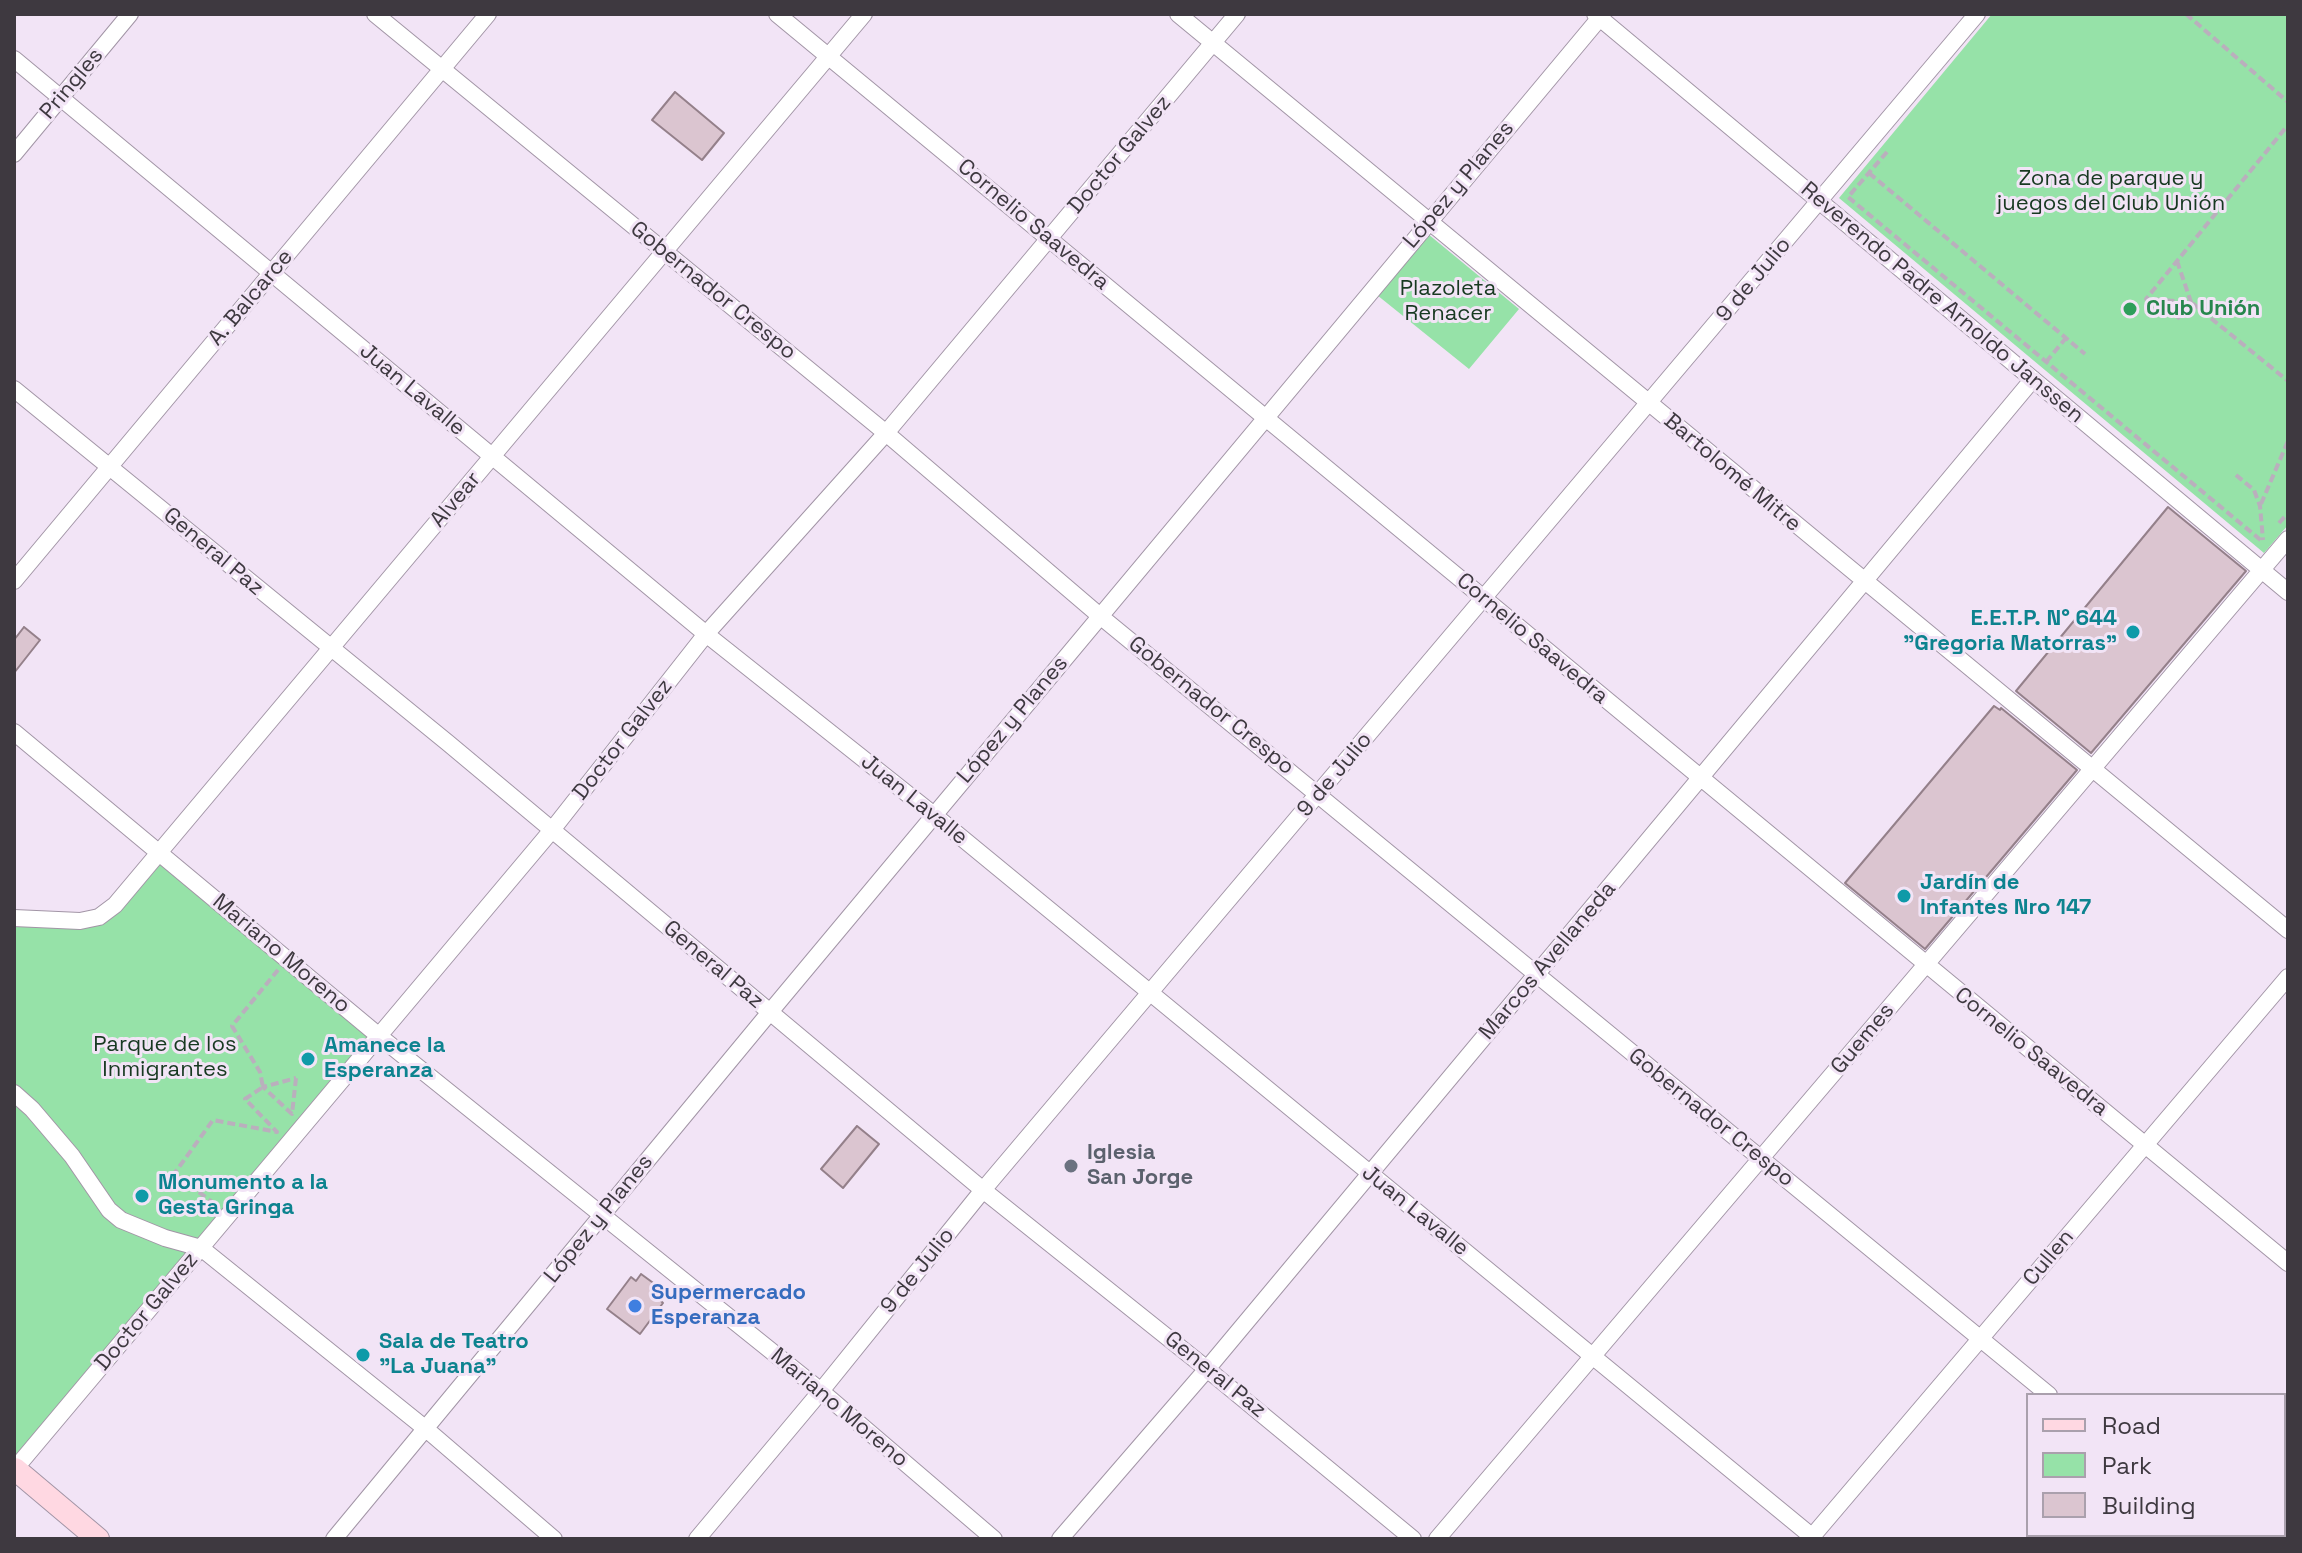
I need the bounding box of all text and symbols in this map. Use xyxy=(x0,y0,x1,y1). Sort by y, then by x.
street label: Pringles xyxy=(35,43,109,125)
street label: Doctor Galvez xyxy=(1063,91,1177,219)
street label: López y Planes xyxy=(1398,116,1520,254)
street label: Cornelio Saavedra xyxy=(952,154,1114,296)
park label: Zona de parque y juegos del Club Unión xyxy=(1997,166,2225,218)
street label: Reverendo Padre Arnoldo Janssen xyxy=(1795,177,2089,429)
street label: Gobernador Crespo xyxy=(625,216,801,366)
street label: 9 de Julio xyxy=(1711,232,1797,328)
street label: A. Balcarce xyxy=(203,244,299,352)
park label: Plazoleta Renacer xyxy=(1400,276,1496,328)
place label: Club Unión xyxy=(2146,296,2260,322)
marker: Club Unión xyxy=(2121,300,2139,318)
street label: Juan Lavalle xyxy=(354,338,470,442)
street label: Bartolomé Mitre xyxy=(1658,408,1806,538)
street label: Alvear xyxy=(425,467,487,533)
street label: General Paz xyxy=(157,502,269,602)
street label: Cornelio Saavedra xyxy=(1451,568,1613,710)
place label: E.E.T.P. N° 644 "Gregoria Matorras" xyxy=(1903,606,2117,658)
marker: E.E.T.P. N° 644 "Gregoria Matorras" xyxy=(2124,623,2142,641)
street label: Gobernador Crespo xyxy=(1123,631,1299,781)
street label: López y Planes xyxy=(952,651,1074,789)
street label: Doctor Galvez xyxy=(568,674,678,806)
street label: 9 de Julio xyxy=(1292,727,1378,823)
street label: Juan Lavalle xyxy=(855,749,973,851)
place label: Jardín de Infantes Nro 147 xyxy=(1920,870,2091,922)
street label: Marcos Avellaneda xyxy=(1474,877,1622,1045)
marker: Jardín de Infantes Nro 147 xyxy=(1895,887,1913,905)
street label: Mariano Moreno xyxy=(207,889,355,1019)
street label: General Paz xyxy=(657,915,769,1015)
street label: Cornelio Saavedra xyxy=(1949,982,2113,1122)
street label: Guemes xyxy=(1826,998,1900,1080)
park label: Parque de los Inmigrantes xyxy=(93,1032,237,1084)
place label: Amanece la Esperanza xyxy=(324,1033,445,1084)
street label: Gobernador Crespo xyxy=(1623,1043,1799,1193)
marker: Amanece la Esperanza xyxy=(299,1050,317,1068)
place label: Iglesia San Jorge xyxy=(1087,1140,1193,1192)
street label: López y Planes xyxy=(539,1149,659,1289)
marker: Iglesia San Jorge xyxy=(1062,1157,1080,1175)
street label: Juan Lavalle xyxy=(1356,1160,1474,1262)
place label: Monumento a la Gesta Gringa xyxy=(158,1170,328,1222)
marker: Monumento a la Gesta Gringa xyxy=(133,1187,151,1205)
street label: 9 de Julio xyxy=(876,1223,960,1319)
street label: Cullen xyxy=(2018,1225,2080,1291)
street label: Doctor Galvez xyxy=(90,1248,204,1376)
place label: Supermercado Esperanza xyxy=(651,1280,806,1332)
marker: Supermercado Esperanza xyxy=(626,1297,644,1315)
street label: General Paz xyxy=(1159,1326,1271,1424)
place label: Sala de Teatro "La Juana" xyxy=(379,1329,529,1380)
street label: Mariano Moreno xyxy=(765,1343,913,1473)
marker: Sala de Teatro "La Juana" xyxy=(354,1346,372,1364)
legend xyxy=(2026,1393,2286,1537)
text: Road xyxy=(2102,1410,2161,1441)
text: Park xyxy=(2102,1450,2152,1481)
text: Building xyxy=(2102,1490,2196,1521)

